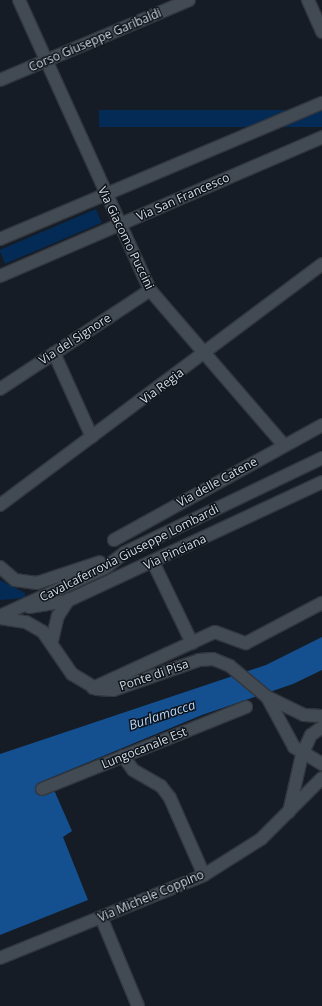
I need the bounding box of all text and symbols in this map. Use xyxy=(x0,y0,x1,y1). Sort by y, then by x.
street label: Corso Giuseppe Garibaldi xyxy=(27,6,163,74)
street label: Via San Francesco xyxy=(134,170,232,224)
street label: Via Giacomo Puccini xyxy=(95,184,157,292)
street label: Via del Signore xyxy=(36,310,114,368)
street label: Via Regia xyxy=(138,365,186,407)
street label: Via delle Catene xyxy=(174,454,260,510)
street label: Cavalcaferrovia Giuseppe Lombardi xyxy=(37,501,221,605)
street label: Via Pinciana xyxy=(142,531,208,573)
street label: Ponte di Pisa xyxy=(118,656,190,694)
water label: Burlamacca xyxy=(127,697,197,733)
street label: Lungocanale Est xyxy=(99,724,189,772)
street label: Via Michele Coppino xyxy=(96,867,206,925)

